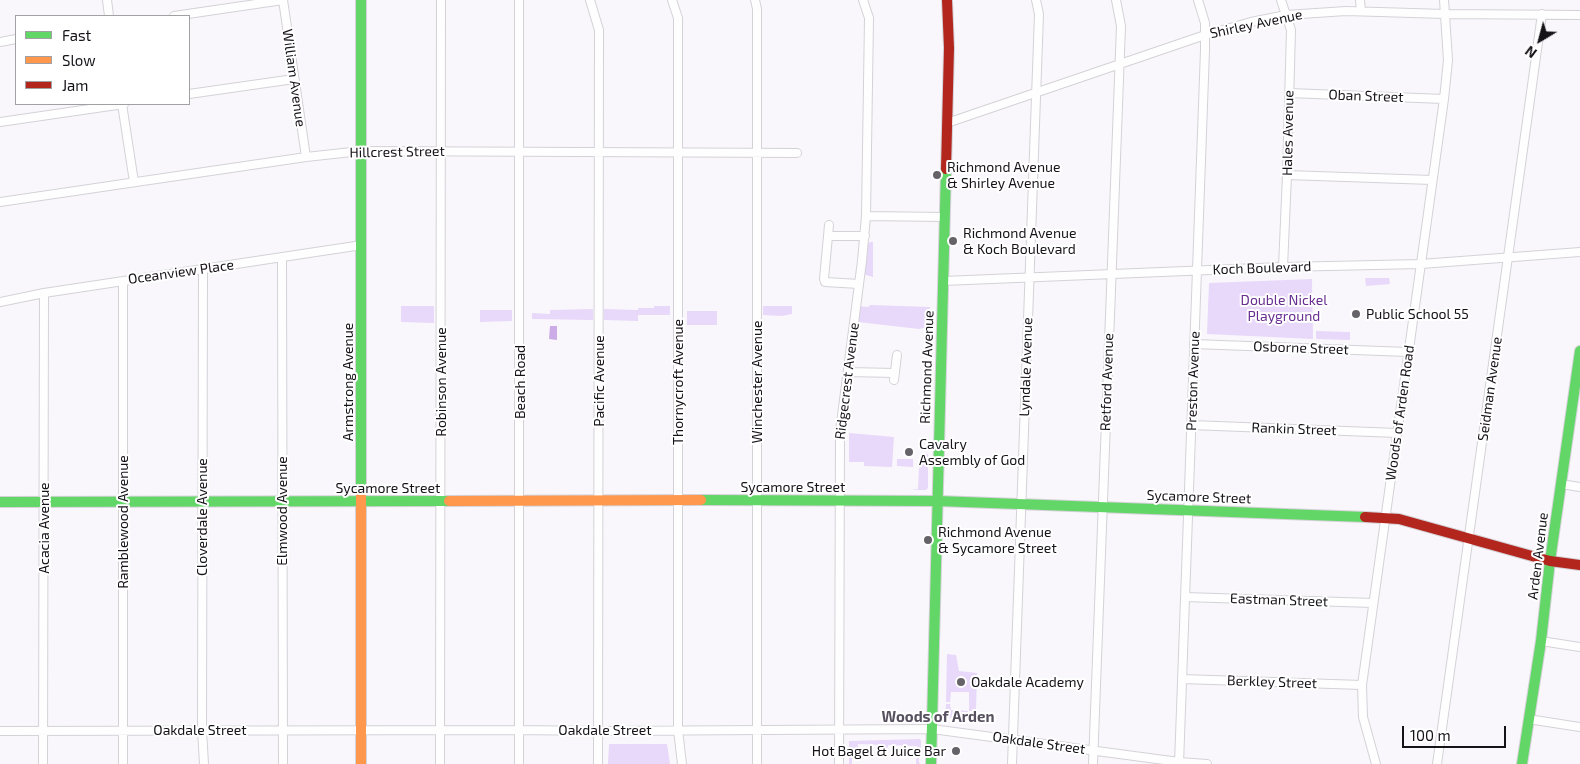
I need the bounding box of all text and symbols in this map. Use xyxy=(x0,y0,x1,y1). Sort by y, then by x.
street label: Shirley Avenue xyxy=(1208,6,1304,42)
legend xyxy=(15,15,190,105)
north arrow xyxy=(1515,15,1565,65)
text: Fast xyxy=(62,26,91,44)
street label: William Avenue xyxy=(279,28,309,128)
text: N xyxy=(1522,43,1540,62)
text: Slow xyxy=(62,51,96,69)
text: Jam xyxy=(62,76,88,94)
street label: Oban Street xyxy=(1328,86,1404,106)
street label: Hales Avenue xyxy=(1279,90,1297,176)
street label: Hillcrest Street xyxy=(349,143,445,161)
place label: Richmond Avenue & Shirley Avenue xyxy=(947,159,1061,192)
marker: Richmond Avenue & Shirley Avenue xyxy=(931,169,943,181)
place label: Richmond Avenue & Koch Boulevard xyxy=(963,225,1077,258)
marker: Richmond Avenue & Koch Boulevard xyxy=(947,235,959,247)
street label: Oceanview Place xyxy=(127,256,235,288)
street label: Koch Boulevard xyxy=(1212,258,1312,278)
park label: Double Nickel Playground xyxy=(1241,292,1327,324)
place label: Public School 55 xyxy=(1366,306,1469,322)
marker: Public School 55 xyxy=(1350,308,1362,320)
street label: Richmond Avenue xyxy=(917,310,937,424)
street label: Lyndale Avenue xyxy=(1016,317,1036,417)
street label: Thornycroft Avenue xyxy=(670,319,686,445)
street label: Winchester Avenue xyxy=(749,321,765,443)
street label: Ridgecrest Avenue xyxy=(831,322,863,440)
street label: Armstrong Avenue xyxy=(340,323,356,441)
street label: Robinson Avenue xyxy=(433,327,449,437)
street label: Preston Avenue xyxy=(1183,331,1203,431)
street label: Retford Avenue xyxy=(1097,333,1117,431)
street label: Pacific Avenue xyxy=(591,335,607,427)
street label: Seidman Avenue xyxy=(1474,336,1506,442)
street label: Osborne Street xyxy=(1253,338,1349,358)
street label: Woods of Arden Road xyxy=(1382,344,1418,482)
street label: Beach Road xyxy=(512,345,528,419)
street label: Rankin Street xyxy=(1251,419,1337,439)
place label: Cavalry Assembly of God xyxy=(919,436,1025,468)
marker: Cavalry Assembly of God xyxy=(903,446,915,458)
street label: Ramblewood Avenue xyxy=(115,455,131,589)
street label: Elmwood Avenue xyxy=(274,456,290,566)
street label: Cloverdale Avenue xyxy=(194,458,210,576)
street label: Sycamore Street xyxy=(741,479,845,495)
street label: Sycamore Street xyxy=(336,480,440,496)
street label: Acacia Avenue xyxy=(36,482,52,574)
street label: Sycamore Street xyxy=(1146,487,1252,507)
street label: Arden Avenue xyxy=(1524,511,1552,601)
place label: Richmond Avenue & Sycamore Street xyxy=(938,524,1057,556)
marker: Richmond Avenue & Sycamore Street xyxy=(922,534,934,546)
street label: Eastman Street xyxy=(1230,590,1328,610)
street label: Berkley Street xyxy=(1227,672,1317,692)
place label: Oakdale Academy xyxy=(971,674,1084,690)
marker: Oakdale Academy xyxy=(955,676,967,688)
district label: Woods of Arden xyxy=(882,708,994,726)
scale bar xyxy=(1405,716,1509,748)
street label: Oakdale Street xyxy=(153,722,247,738)
street label: Oakdale Street xyxy=(558,722,652,738)
text: 100 m xyxy=(1410,726,1451,744)
street label: Oakdale Street xyxy=(992,728,1086,758)
place label: Hot Bagel & Juice Bar xyxy=(812,743,946,759)
marker: Hot Bagel & Juice Bar xyxy=(950,745,962,757)

